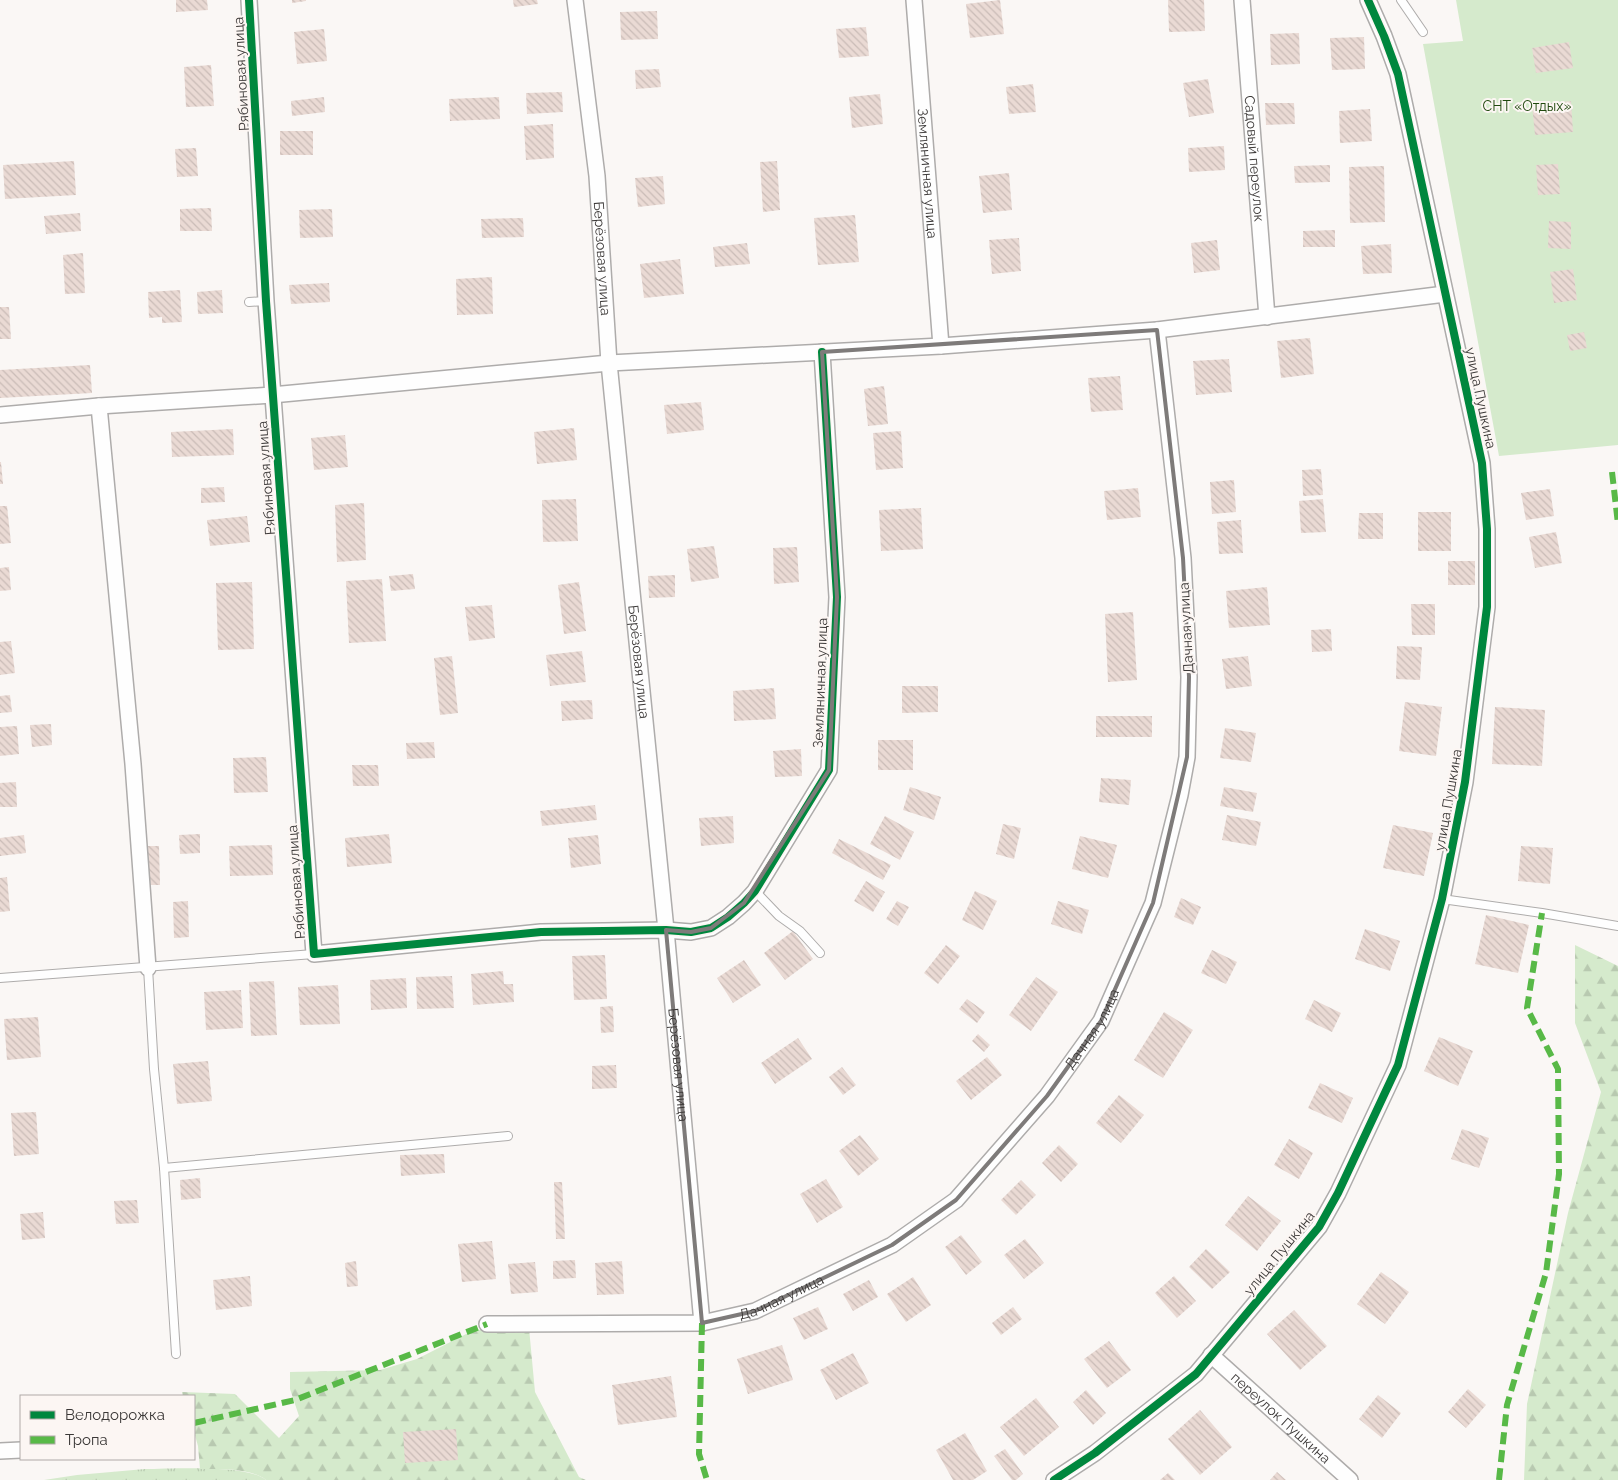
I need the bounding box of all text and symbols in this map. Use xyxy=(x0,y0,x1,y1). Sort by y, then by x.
street label: Рябиновая улица xyxy=(230,16,252,132)
street label: Садовый переулок xyxy=(1242,95,1267,222)
park label: СНТ «Отдых» xyxy=(1483,98,1571,114)
street label: Земляничная улица xyxy=(914,108,941,239)
street label: Берёзовая улица xyxy=(591,201,614,316)
street label: улица Пушкина xyxy=(1462,346,1500,450)
street label: Рябиновая улица xyxy=(254,420,278,536)
street label: Дачная улица xyxy=(1176,582,1196,674)
street label: Берёзовая улица xyxy=(625,604,653,719)
street label: Земляничная улица xyxy=(810,618,830,748)
street label: улица Пушкина xyxy=(1431,748,1465,852)
street label: Рябиновая улица xyxy=(284,824,308,940)
street label: Дачная улица xyxy=(1061,986,1122,1072)
street label: Берёзовая улица xyxy=(665,1007,692,1122)
street label: улица Пушкина xyxy=(1240,1208,1318,1298)
street label: Дачная улица xyxy=(738,1271,826,1322)
street label: переулок Пушкина xyxy=(1228,1369,1334,1467)
legend xyxy=(20,1395,195,1460)
text: Велодорожка xyxy=(65,1406,165,1424)
text: Тропа xyxy=(65,1431,108,1449)

